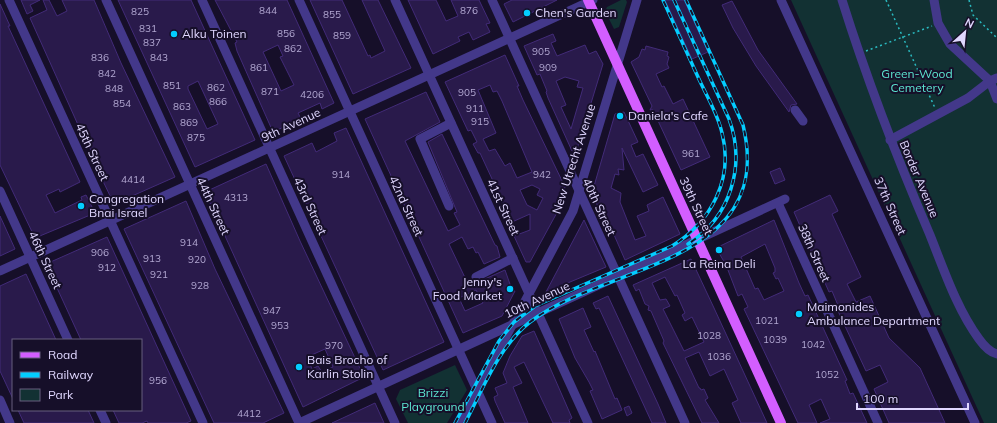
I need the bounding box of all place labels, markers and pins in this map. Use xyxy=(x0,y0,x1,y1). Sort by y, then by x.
place label: Chen's Garden xyxy=(535,5,617,20)
marker: Chen's Garden xyxy=(522,8,532,18)
place label: Alku Toinen xyxy=(182,26,247,41)
marker: Alku Toinen xyxy=(169,29,179,39)
place label: Daniela's Cafe xyxy=(628,108,708,123)
marker: Daniela's Cafe xyxy=(615,111,625,121)
place label: Congregation Bnai Israel xyxy=(89,191,164,220)
marker: Congregation Bnai Israel xyxy=(76,201,86,211)
marker: La Reina Deli xyxy=(714,245,724,255)
place label: La Reina Deli xyxy=(683,256,756,271)
place label: Jenny's Food Market xyxy=(433,274,502,303)
marker: Jenny's Food Market xyxy=(505,284,515,294)
place label: Maimonides Ambulance Department xyxy=(807,299,940,328)
marker: Maimonides Ambulance Department xyxy=(794,309,804,319)
place label: Bais Brocho of Karlin Stolin xyxy=(307,352,388,381)
marker: Bais Brocho of Karlin Stolin xyxy=(294,362,304,372)

